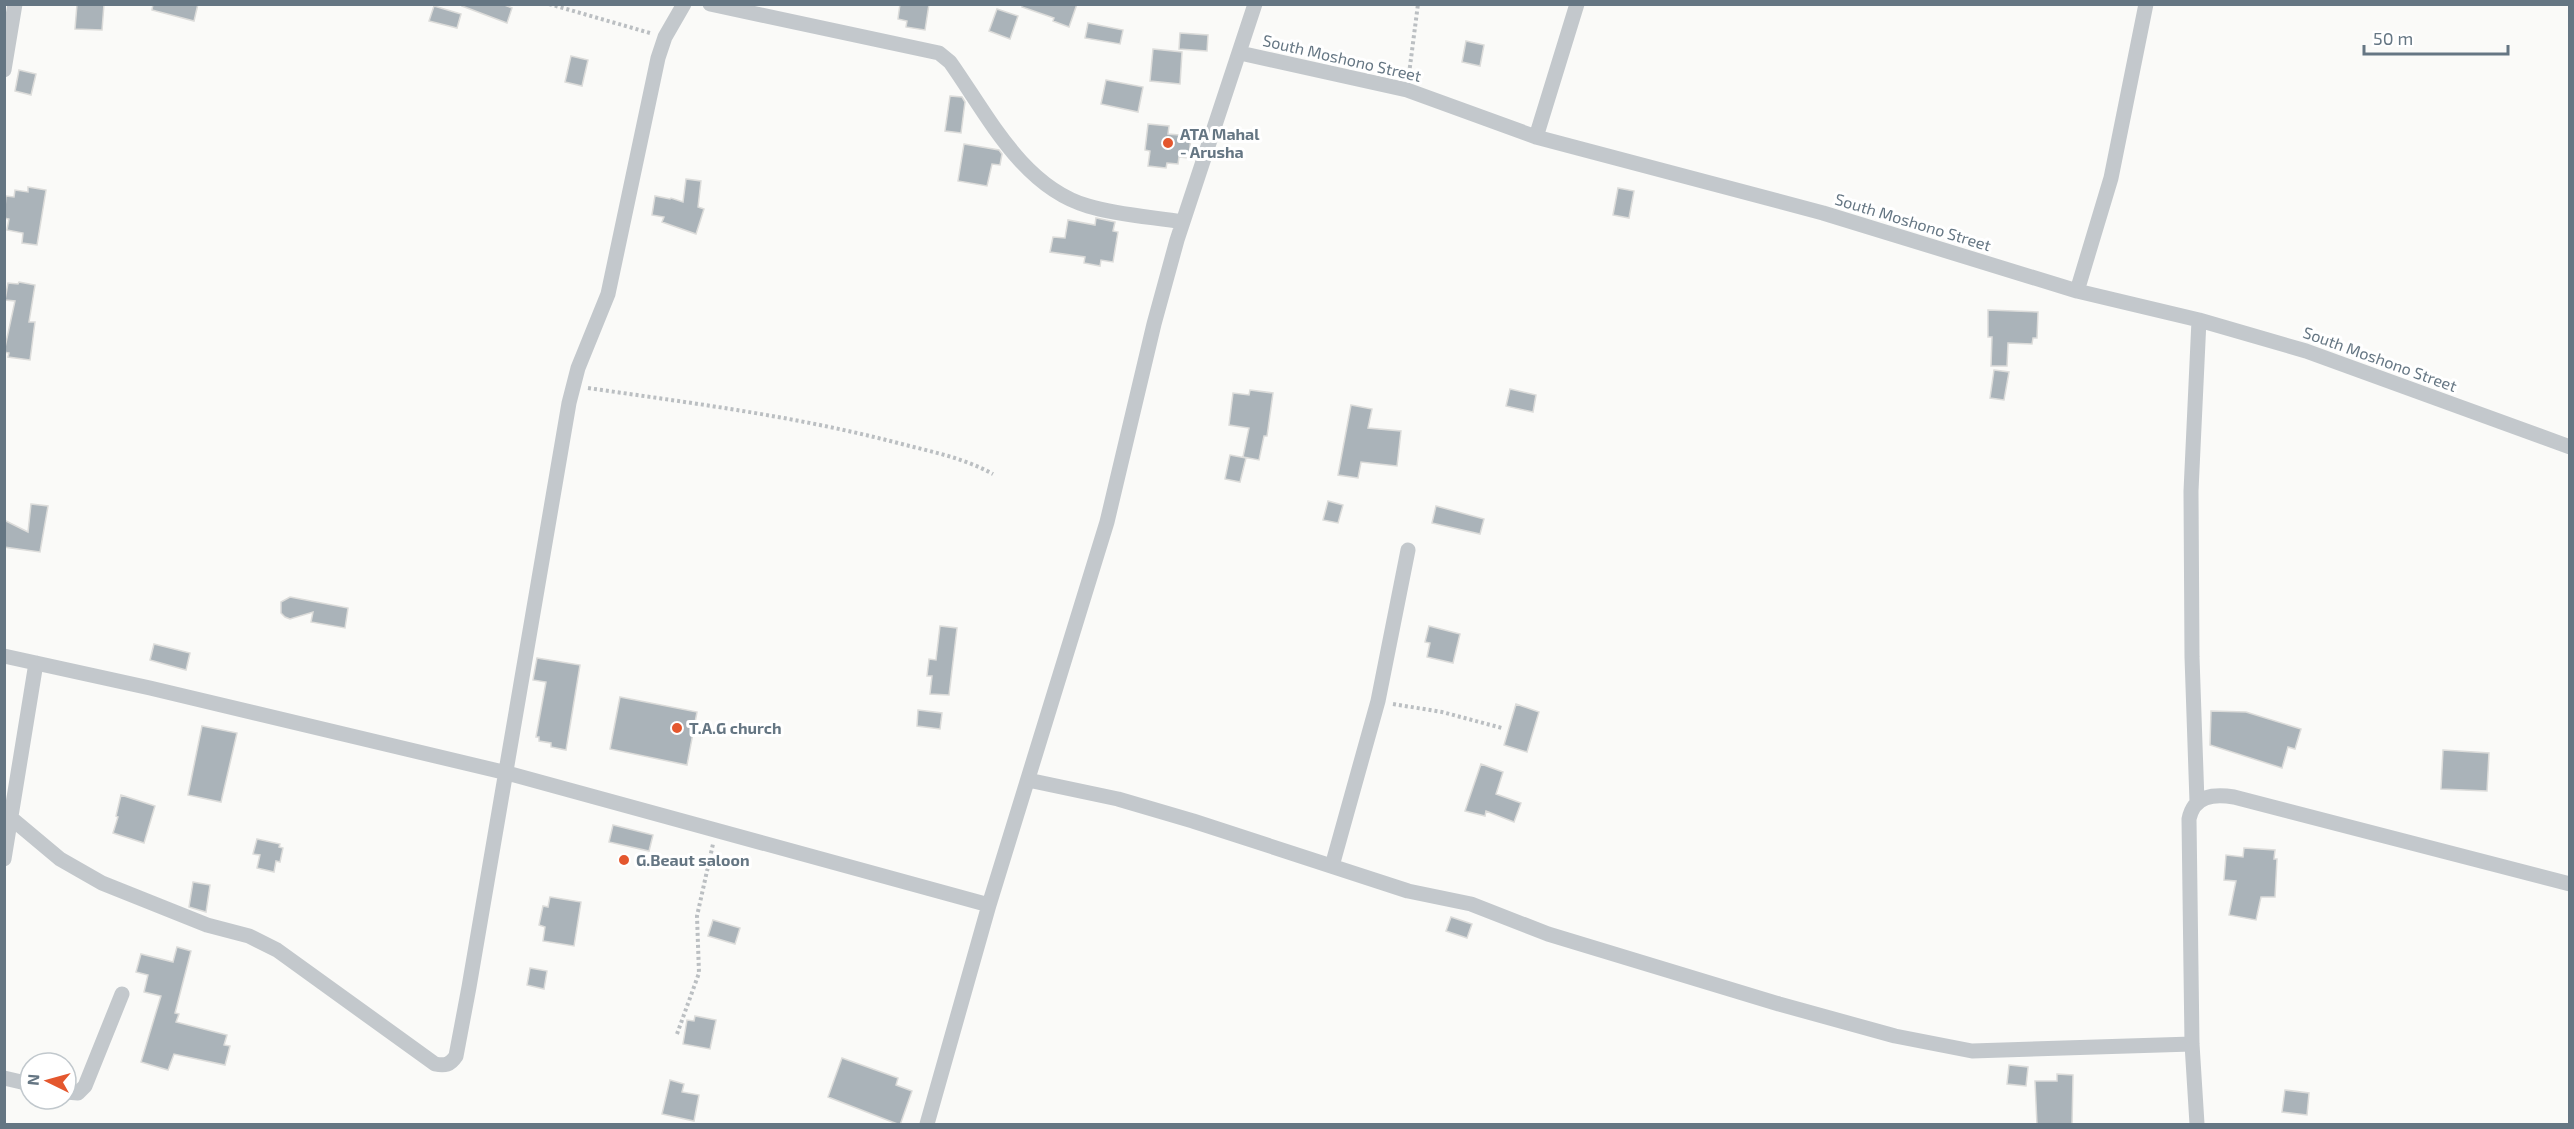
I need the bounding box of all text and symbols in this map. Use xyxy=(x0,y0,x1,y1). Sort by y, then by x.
scale bar xyxy=(2364,18,2508,56)
text: 50 m xyxy=(2373,27,2413,49)
street label: South Moshono Street xyxy=(1261,30,1423,85)
place label: ATA Mahal - Arusha xyxy=(1180,124,1260,161)
marker: ATA Mahal - Arusha xyxy=(1161,136,1175,150)
street label: South Moshono Street xyxy=(1833,189,1993,254)
street label: South Moshono Street xyxy=(2301,322,2460,395)
place label: T.A.G church xyxy=(689,718,782,737)
marker: T.A.G church xyxy=(670,721,684,735)
place label: G.Beaut saloon xyxy=(636,850,750,869)
marker: G.Beaut saloon xyxy=(617,853,631,867)
north arrow xyxy=(18,1051,78,1111)
text: N xyxy=(23,1073,43,1086)

